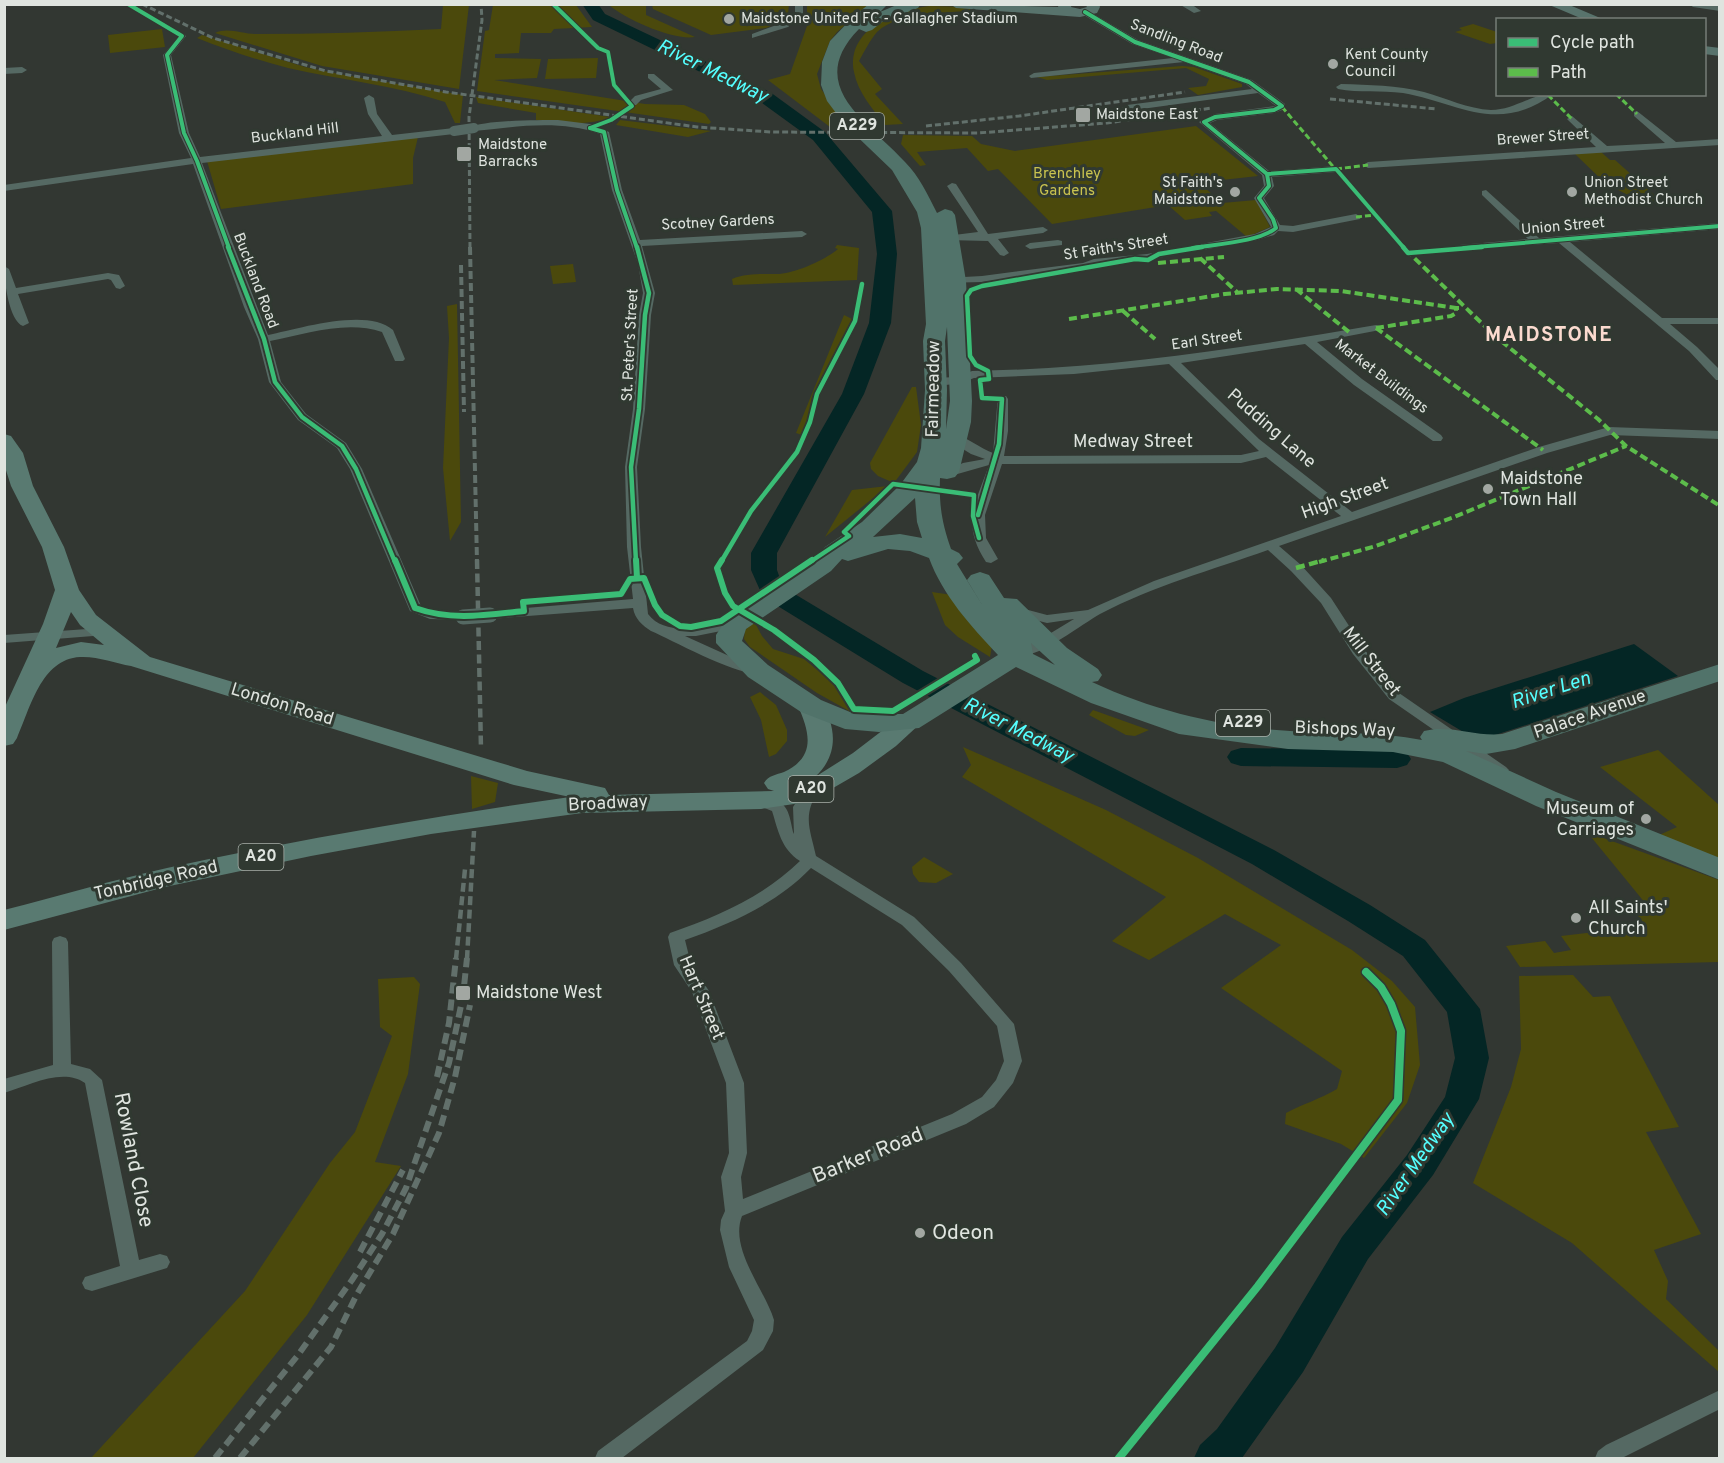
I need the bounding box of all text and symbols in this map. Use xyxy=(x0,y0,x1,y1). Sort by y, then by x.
place label: Maidstone United FC - Gallagher Stadium xyxy=(741,10,1018,29)
marker: Maidstone United FC - Gallagher Stadium xyxy=(722,12,736,26)
street label: Sandling Road xyxy=(1127,16,1225,68)
legend xyxy=(1496,18,1706,96)
text: Cycle path xyxy=(1550,32,1635,55)
water label: River Medway xyxy=(652,34,773,111)
place label: Kent County Council xyxy=(1345,46,1428,82)
marker: Kent County Council xyxy=(1326,57,1340,71)
text: Path xyxy=(1550,62,1587,85)
marker: Maidstone East xyxy=(1074,106,1092,124)
place label: Maidstone East xyxy=(1096,106,1198,125)
road number: A229 xyxy=(830,113,884,139)
street label: Buckland Hill xyxy=(250,119,340,149)
street label: Brewer Street xyxy=(1496,125,1590,151)
place label: Maidstone Barracks xyxy=(478,136,547,172)
marker: Maidstone Barracks xyxy=(455,145,473,163)
park label: Brenchley Gardens xyxy=(1033,165,1101,201)
place label: St Faith's Maidstone xyxy=(1154,174,1223,210)
place label: Union Street Methodist Church xyxy=(1584,174,1703,210)
marker: St Faith's Maidstone xyxy=(1228,185,1242,199)
marker: Union Street Methodist Church xyxy=(1565,185,1579,199)
street label: Scotney Gardens xyxy=(661,211,775,235)
street label: Union Street xyxy=(1520,214,1606,240)
street label: Buckland Road xyxy=(228,230,282,332)
street label: St Faith's Street xyxy=(1062,230,1170,266)
street label: St. Peter's Street xyxy=(619,288,643,402)
district label: MAIDSTONE xyxy=(1485,323,1613,349)
street label: Earl Street xyxy=(1170,327,1244,355)
street label: Market Buildings xyxy=(1330,336,1432,418)
street label: Fairmeadow xyxy=(922,340,946,438)
street label: Pudding Lane xyxy=(1222,384,1320,474)
street label: Medway Street xyxy=(1073,431,1193,454)
place label: Maidstone Town Hall xyxy=(1500,468,1583,512)
street label: High Street xyxy=(1298,473,1392,525)
marker: Maidstone Town Hall xyxy=(1481,482,1495,496)
street label: Mill Street xyxy=(1337,623,1405,701)
water label: River Len xyxy=(1508,666,1594,716)
street label: London Road xyxy=(228,678,336,732)
street label: Palace Avenue xyxy=(1531,685,1649,745)
water label: River Medway xyxy=(958,692,1079,771)
road number: A229 xyxy=(1216,710,1270,736)
street label: Bishops Way xyxy=(1294,717,1396,743)
road number: A20 xyxy=(788,776,834,802)
street label: Broadway xyxy=(567,790,649,818)
place label: Museum of Carriages xyxy=(1546,798,1634,842)
marker: Museum of Carriages xyxy=(1639,812,1653,826)
road number: A20 xyxy=(238,844,284,870)
street label: Tonbridge Road xyxy=(92,856,220,906)
place label: All Saints' Church xyxy=(1588,897,1668,941)
marker: All Saints' Church xyxy=(1569,911,1583,925)
street label: Hart Street xyxy=(673,952,729,1044)
place label: Maidstone West xyxy=(476,982,602,1005)
marker: Maidstone West xyxy=(454,984,472,1002)
street label: Rowland Close xyxy=(107,1090,159,1230)
water label: River Medway xyxy=(1371,1107,1462,1222)
street label: Barker Road xyxy=(809,1122,927,1190)
place label: Odeon xyxy=(932,1220,994,1247)
marker: Odeon xyxy=(913,1226,927,1240)

